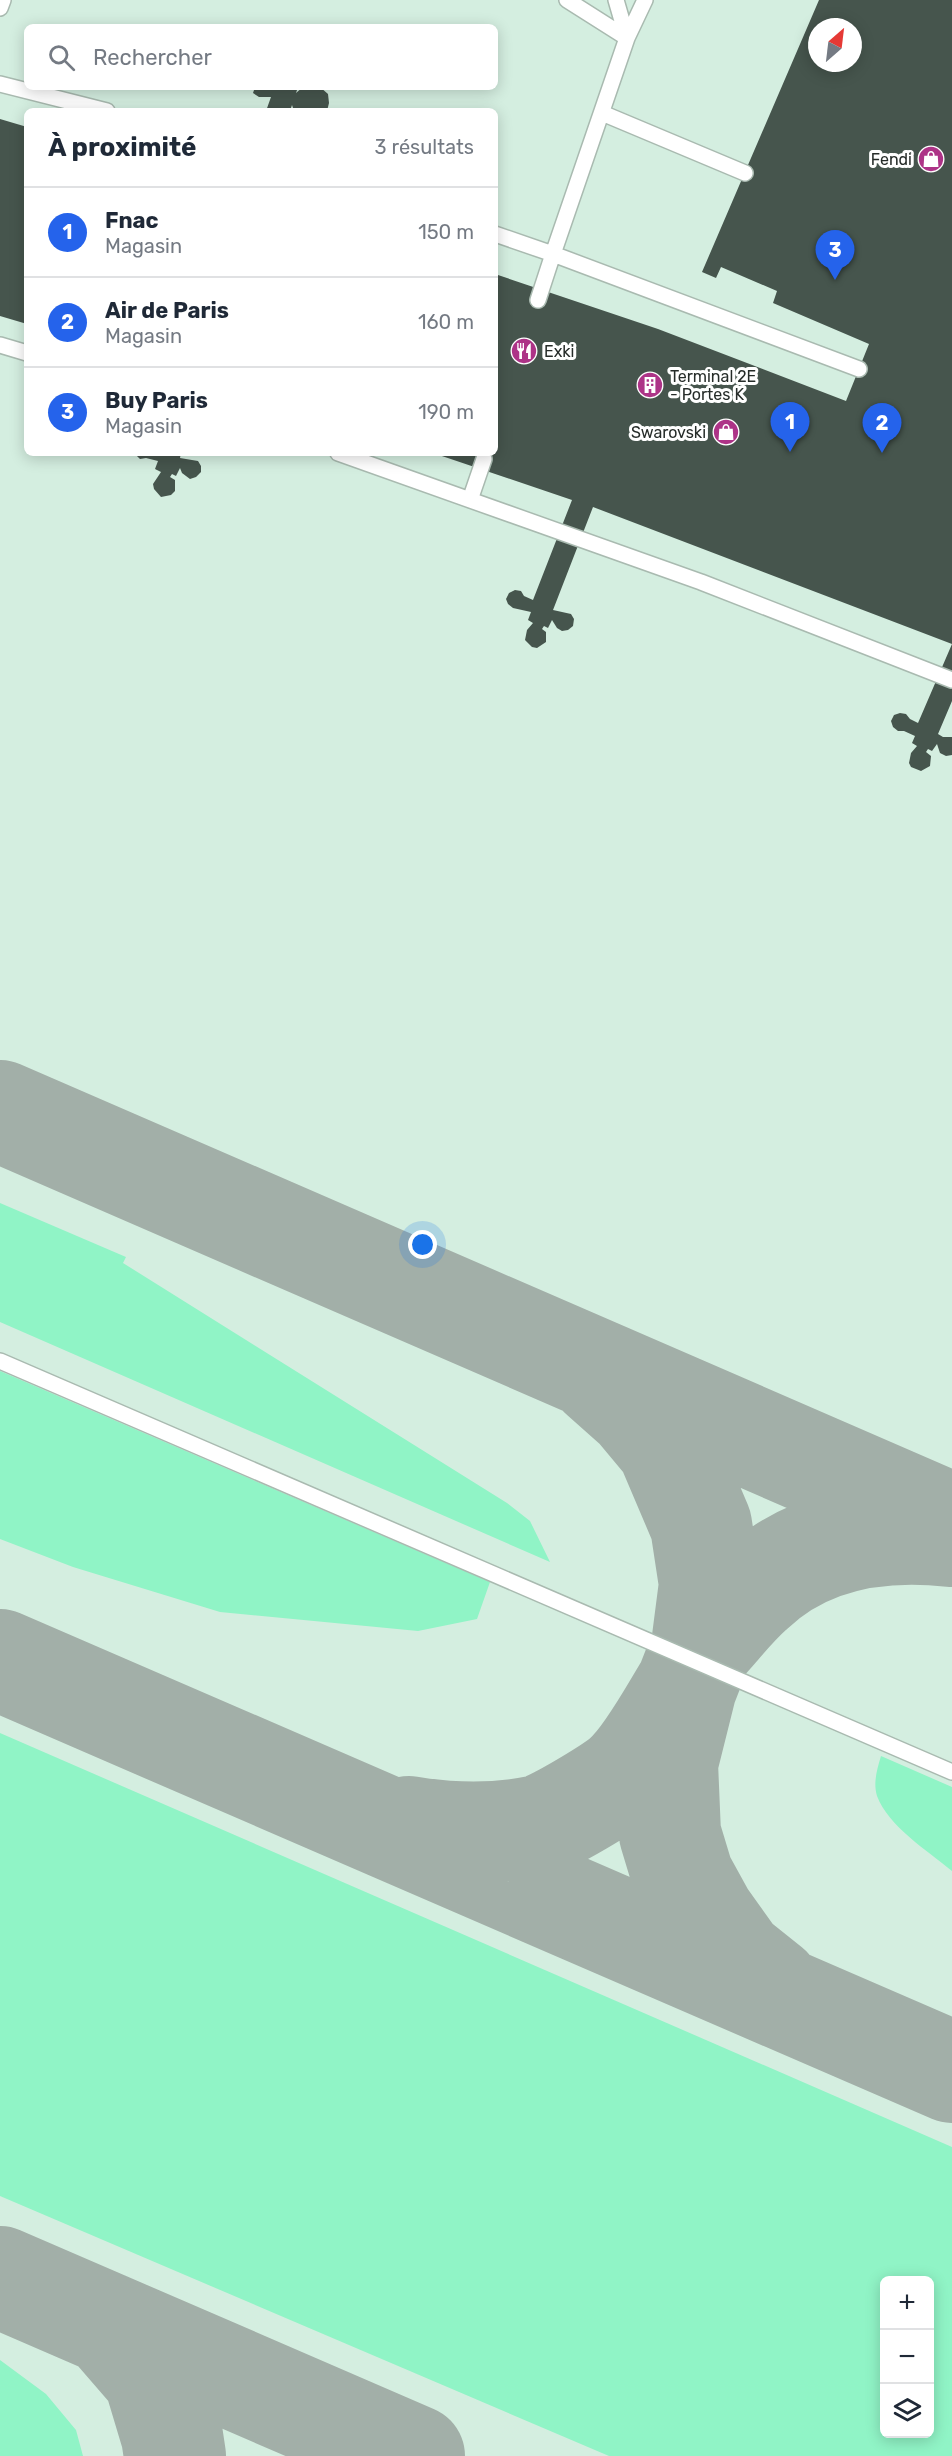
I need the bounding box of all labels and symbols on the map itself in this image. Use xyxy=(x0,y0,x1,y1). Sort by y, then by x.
north arrow xyxy=(808,18,862,72)
shop icon: Fendi xyxy=(916,144,946,174)
place label: Fendi xyxy=(871,150,912,169)
pin: 3 xyxy=(816,230,854,280)
restaurant icon: Exki xyxy=(509,336,539,366)
place label: Exki xyxy=(544,342,574,361)
place label: Terminal 2E - Portes K xyxy=(670,367,756,404)
building icon: Terminal 2E - Portes K xyxy=(635,370,665,400)
pin: 1 xyxy=(770,402,810,452)
pin: 2 xyxy=(862,404,902,453)
shop icon: Swarovski xyxy=(711,417,741,447)
place label: Swarovski xyxy=(631,423,706,442)
your location xyxy=(408,1230,437,1259)

